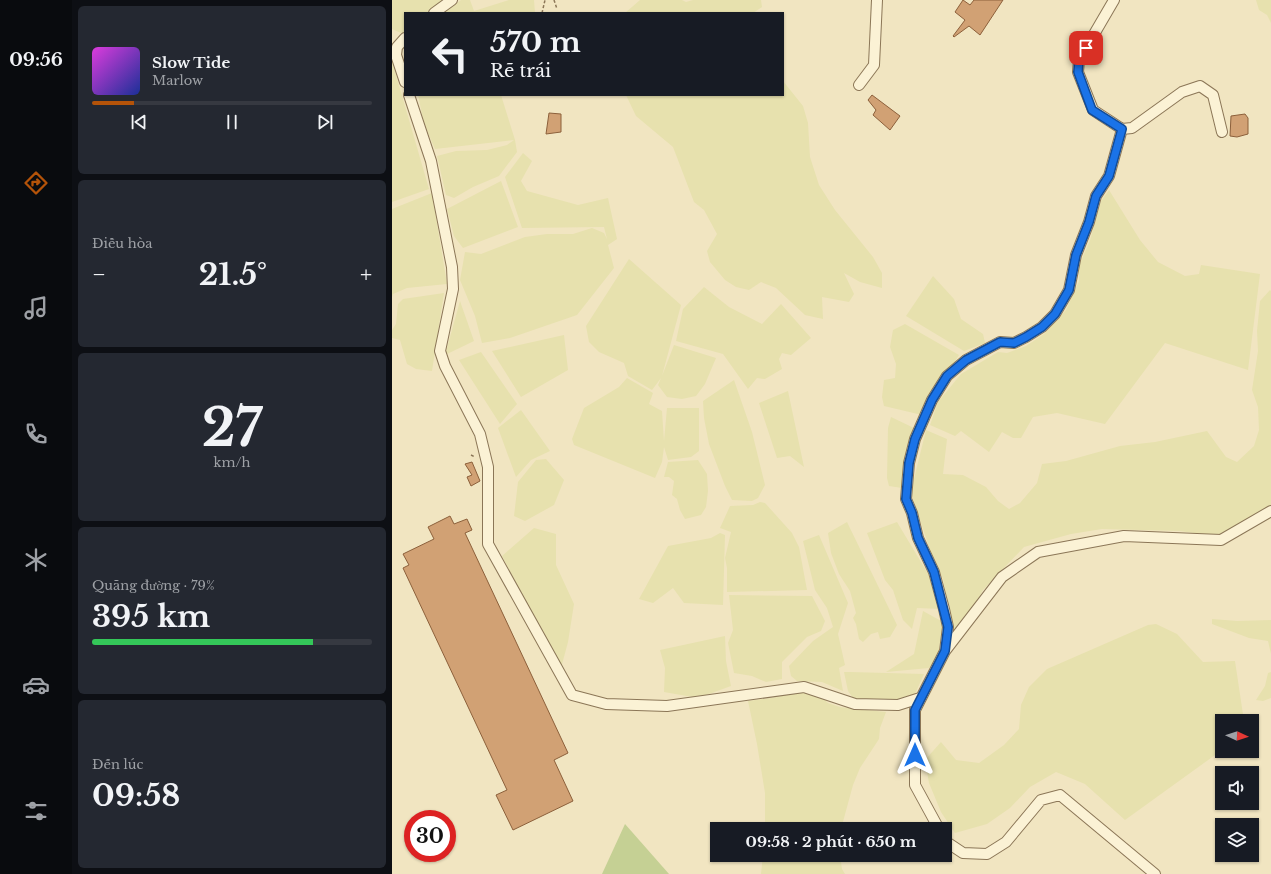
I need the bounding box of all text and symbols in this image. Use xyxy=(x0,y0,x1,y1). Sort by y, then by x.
text: 570 m xyxy=(490,25,581,60)
icon: left xyxy=(424,28,476,80)
pin xyxy=(1069,31,1103,65)
icon: arrive xyxy=(1075,37,1097,59)
text: 09:56 xyxy=(9,49,63,71)
text: Slow Tide xyxy=(152,53,230,72)
text: Rẽ trái xyxy=(490,60,551,82)
text: Marlow xyxy=(152,72,203,89)
icon: previous xyxy=(128,111,150,133)
icon: pause xyxy=(221,111,243,133)
icon: next xyxy=(314,111,336,133)
icon: directions xyxy=(22,169,50,197)
text: Điều hòa xyxy=(92,235,152,252)
text: 21.5° xyxy=(199,256,267,293)
text: − xyxy=(92,261,106,288)
text: + xyxy=(360,261,372,288)
icon: music xyxy=(22,294,50,322)
text: 27 xyxy=(202,396,262,460)
icon: phone xyxy=(22,420,50,448)
text: km/h xyxy=(214,454,250,471)
icon: climate xyxy=(22,546,50,574)
text: Quãng đường · 79% xyxy=(92,577,215,594)
text: 395 km xyxy=(92,598,210,635)
icon: car xyxy=(22,671,50,699)
north arrow xyxy=(1215,714,1259,758)
map controls xyxy=(1215,714,1259,862)
position arrow xyxy=(894,734,936,776)
text: Đến lúc xyxy=(92,756,144,773)
button: sound xyxy=(1215,766,1259,810)
text: 09:58 xyxy=(92,777,180,814)
icon: filters xyxy=(22,797,50,825)
speed limit sign: 30 xyxy=(404,810,456,862)
button: layers xyxy=(1215,818,1259,862)
text: 09:58 · 2 phút · 650 m xyxy=(746,832,916,851)

